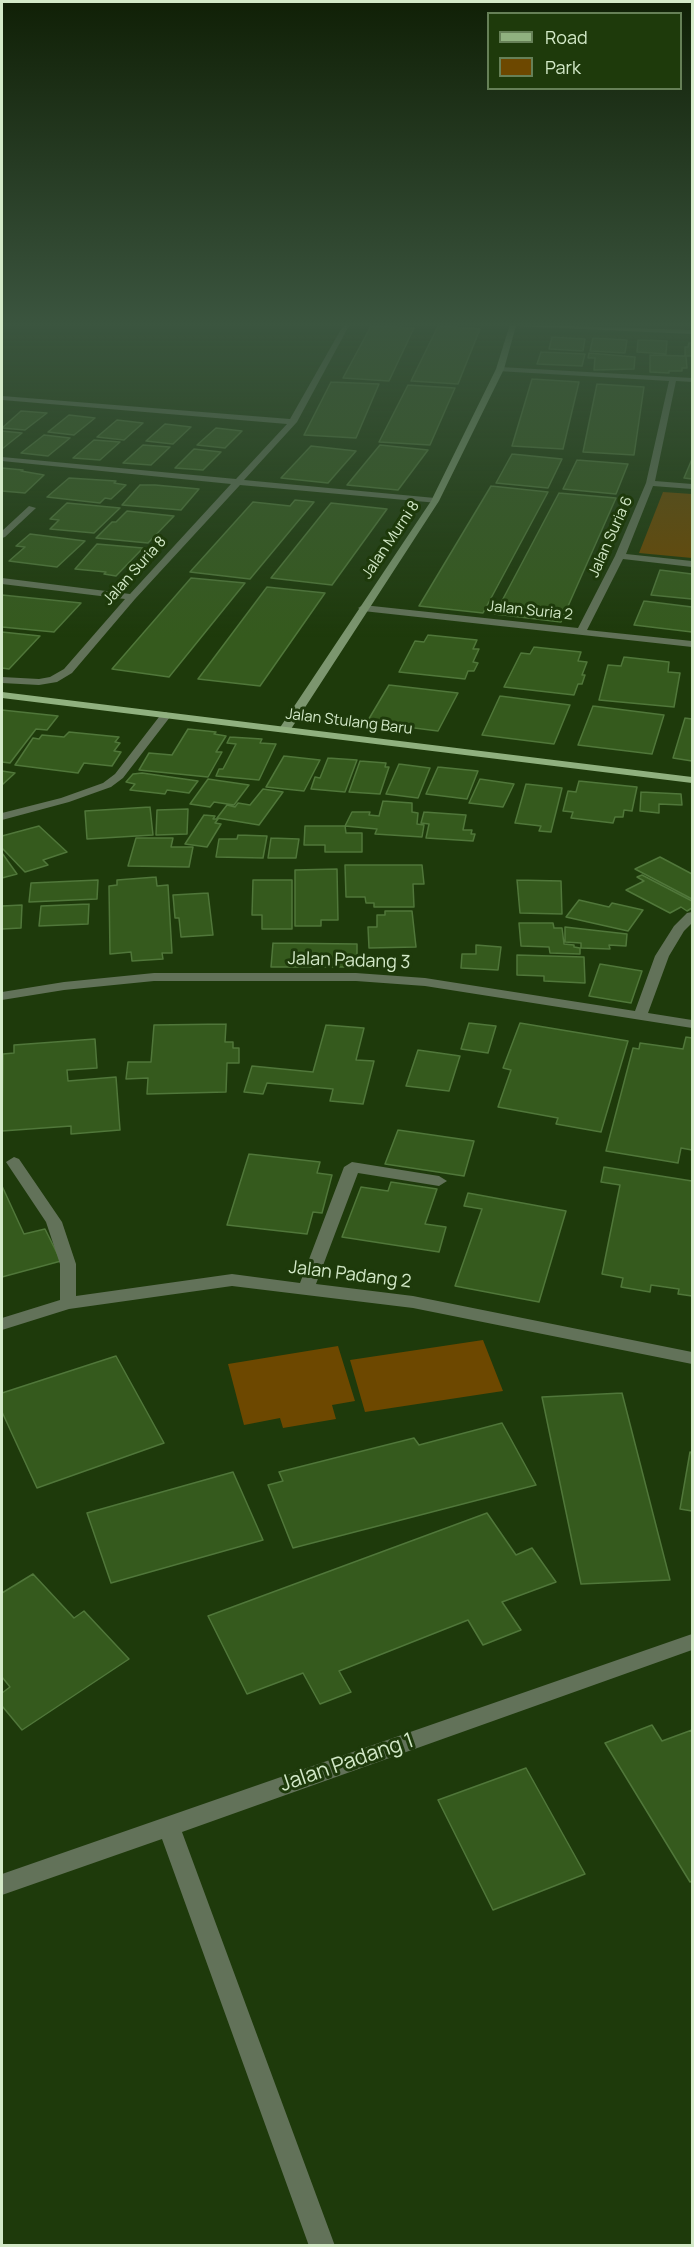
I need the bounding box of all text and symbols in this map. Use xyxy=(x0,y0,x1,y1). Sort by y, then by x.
legend xyxy=(487,12,682,90)
text: Road xyxy=(545,25,588,49)
text: Park xyxy=(545,55,581,79)
street label: Jalan Suria 6 xyxy=(585,494,637,580)
street label: Jalan Murni 8 xyxy=(358,498,424,582)
street label: Jalan Suria 8 xyxy=(99,533,171,609)
street label: Jalan Suria 2 xyxy=(486,598,574,624)
street label: Jalan Stulang Baru xyxy=(285,705,413,739)
street label: Jalan Padang 3 xyxy=(287,948,411,974)
street label: Jalan Padang 2 xyxy=(288,1257,412,1293)
street label: Jalan Padang 1 xyxy=(277,1728,417,1798)

